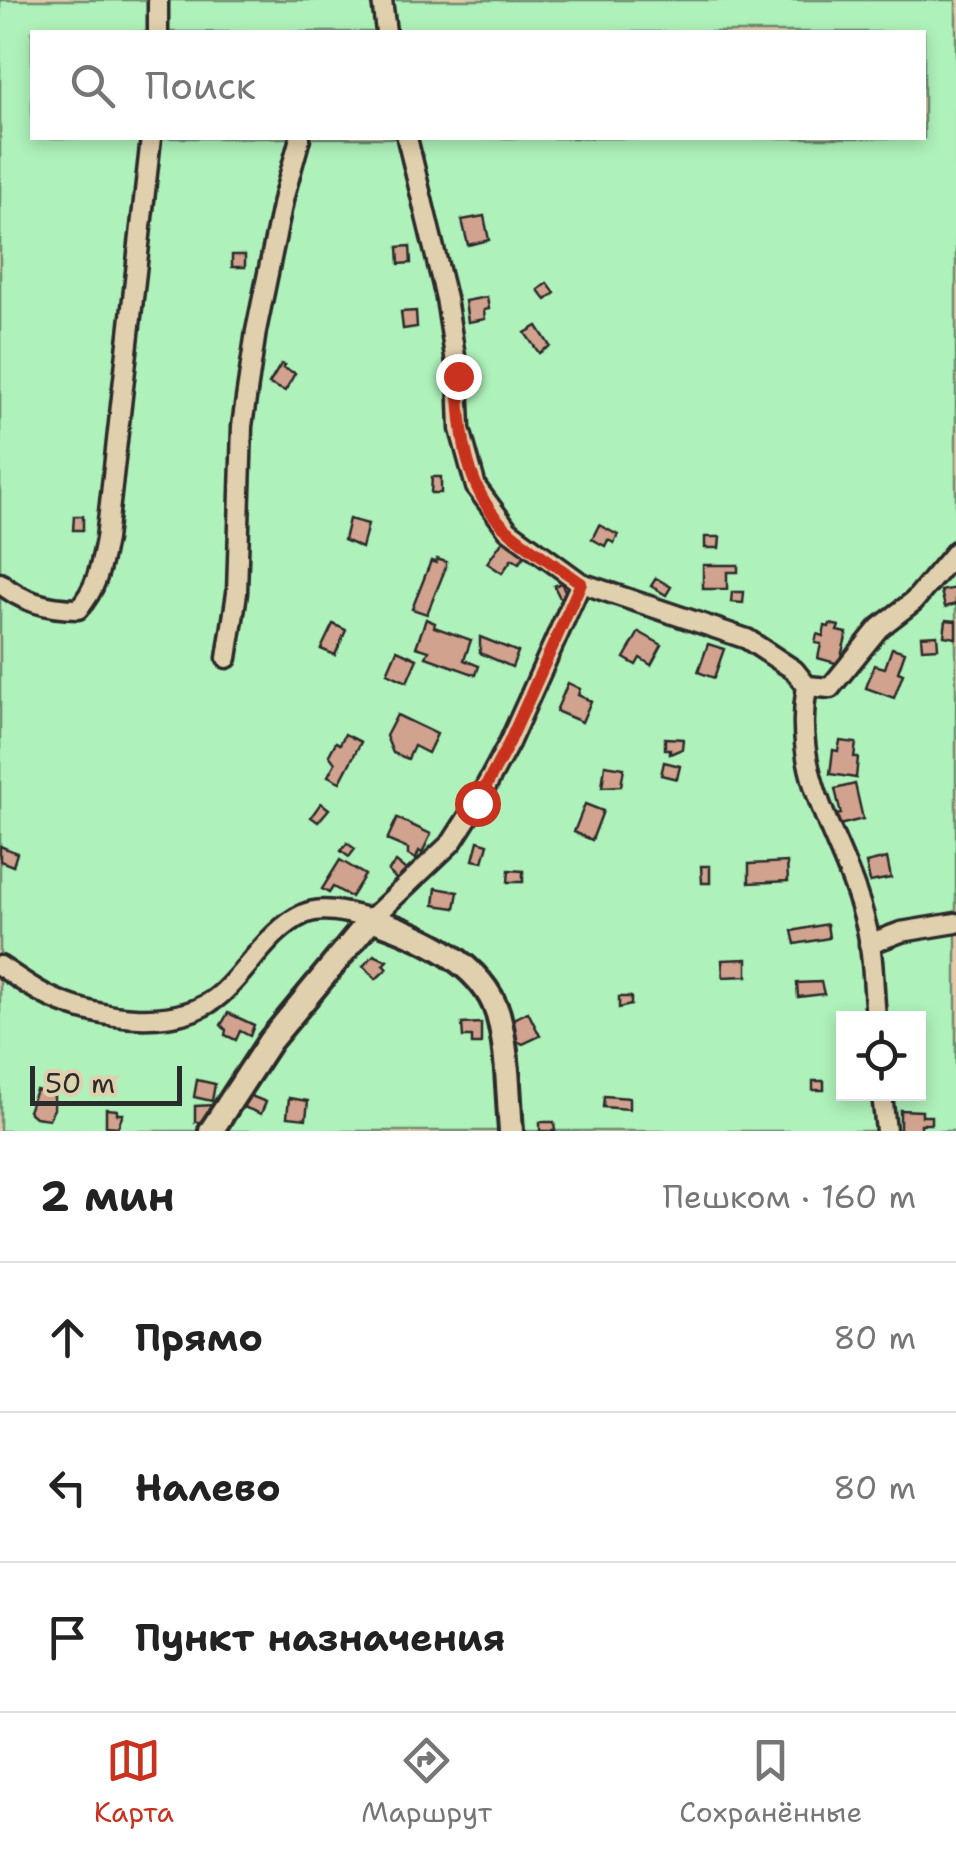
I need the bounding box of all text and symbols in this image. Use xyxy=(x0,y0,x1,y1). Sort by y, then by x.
search box xyxy=(30,30,926,140)
icon: search xyxy=(65,58,120,113)
text: Поиск xyxy=(145,60,256,111)
route end xyxy=(436,354,482,400)
route start xyxy=(455,781,501,827)
map controls xyxy=(836,1011,926,1101)
button: locate xyxy=(836,1011,926,1101)
scale bar xyxy=(30,1061,182,1106)
text: 50 m xyxy=(45,1064,115,1102)
text: 2 мин xyxy=(40,1168,175,1224)
text: Пешком · 160 m xyxy=(663,1175,916,1218)
icon: ahead xyxy=(40,1310,95,1365)
text: Прямо xyxy=(135,1312,263,1363)
text: 80 m xyxy=(833,1316,916,1359)
icon: left xyxy=(40,1460,95,1515)
text: Налево xyxy=(135,1462,281,1513)
text: 80 m xyxy=(833,1466,916,1509)
icon: arrive xyxy=(40,1610,95,1665)
text: Пункт назначения xyxy=(135,1612,505,1663)
tab: Карта xyxy=(94,1733,174,1831)
tab: Маршрут xyxy=(361,1733,492,1831)
tab: Сохранённые xyxy=(679,1733,862,1831)

